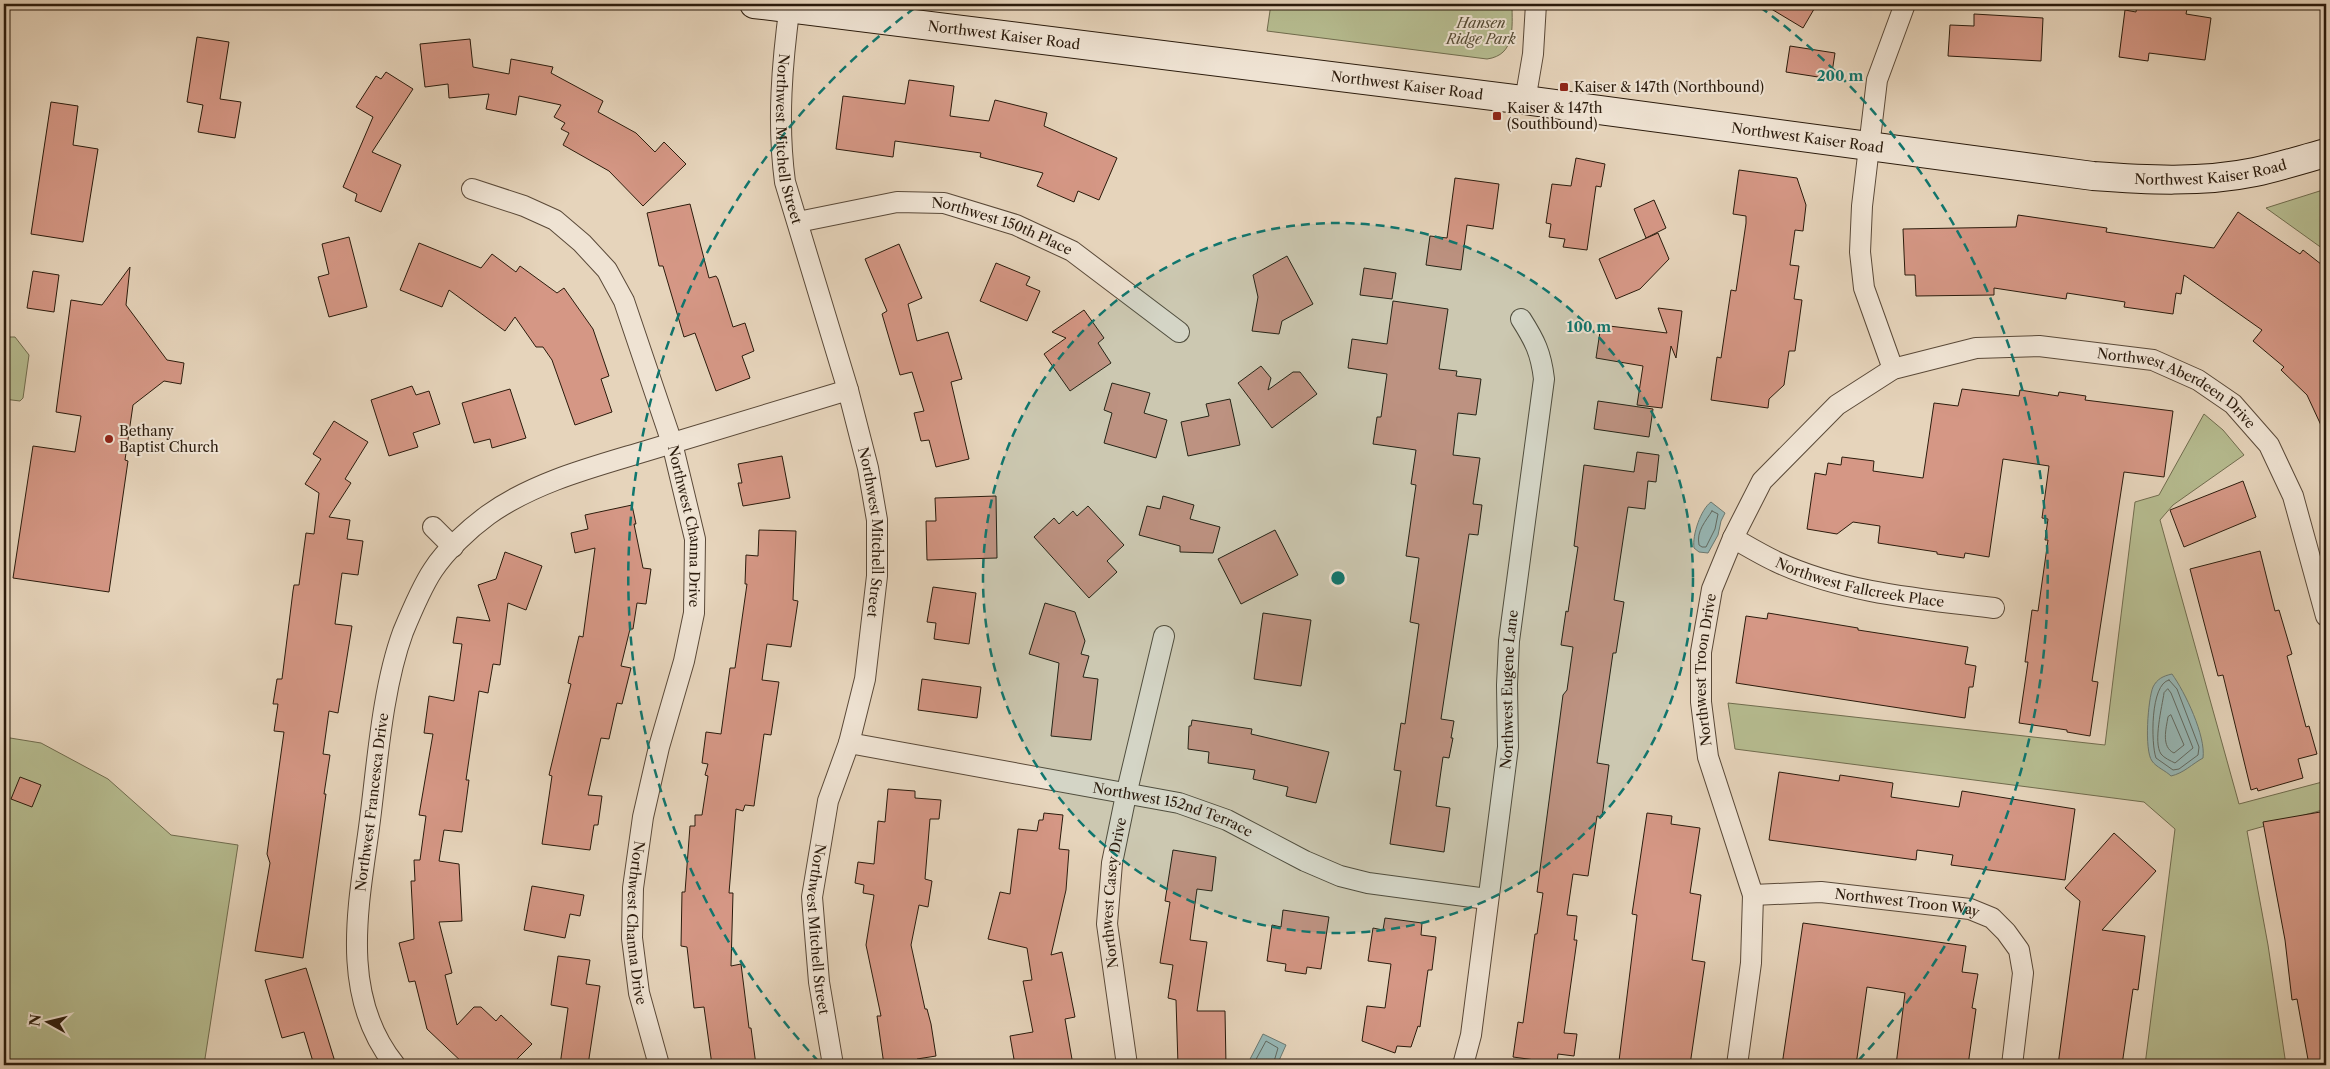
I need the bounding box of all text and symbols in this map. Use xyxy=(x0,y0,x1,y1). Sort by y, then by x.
park label: Hansen Ridge Park xyxy=(1445,14,1517,48)
street label: Northwest Kaiser Road xyxy=(927,17,1082,54)
street label: Northwest Mitchell Street xyxy=(772,53,806,226)
text: 200 m xyxy=(1817,66,1863,85)
street label: Northwest Kaiser Road xyxy=(1330,67,1485,104)
place label: Kaiser & 147th (Northbound) xyxy=(1574,78,1764,96)
marker: Kaiser & 147th (Northbound) xyxy=(1558,81,1570,93)
place label: Kaiser & 147th (Southbound) xyxy=(1507,99,1603,133)
marker: Kaiser & 147th (Southbound) xyxy=(1491,110,1503,122)
street label: Northwest Kaiser Road xyxy=(1730,119,1885,157)
street label: Northwest Kaiser Road xyxy=(2134,155,2289,189)
street label: Northwest 150th Place xyxy=(931,194,1075,259)
text: 100 m xyxy=(1567,317,1611,336)
street label: Northwest Aberdeen Drive xyxy=(2096,344,2259,432)
place label: Bethany Baptist Church xyxy=(119,422,219,456)
marker: Bethany Baptist Church xyxy=(103,433,115,445)
street label: Northwest Channa Drive xyxy=(664,443,705,608)
street label: Northwest Mitchell Street xyxy=(854,445,886,619)
street label: Northwest Fallcreek Place xyxy=(1773,553,1945,611)
centre of rings xyxy=(1329,569,1347,587)
street label: Northwest Troon Drive xyxy=(1692,592,1720,747)
street label: Northwest Eugene Lane xyxy=(1496,608,1522,770)
street label: Northwest Francesca Drive xyxy=(351,712,392,893)
street label: Northwest 152nd Terrace xyxy=(1091,778,1256,841)
street label: Northwest Casey Drive xyxy=(1098,815,1130,969)
street label: Northwest Channa Drive xyxy=(623,840,651,1007)
street label: Northwest Mitchell Street xyxy=(803,842,833,1016)
street label: Northwest Troon Way xyxy=(1834,885,1983,921)
north arrow xyxy=(22,996,72,1046)
text: N xyxy=(25,1013,45,1027)

